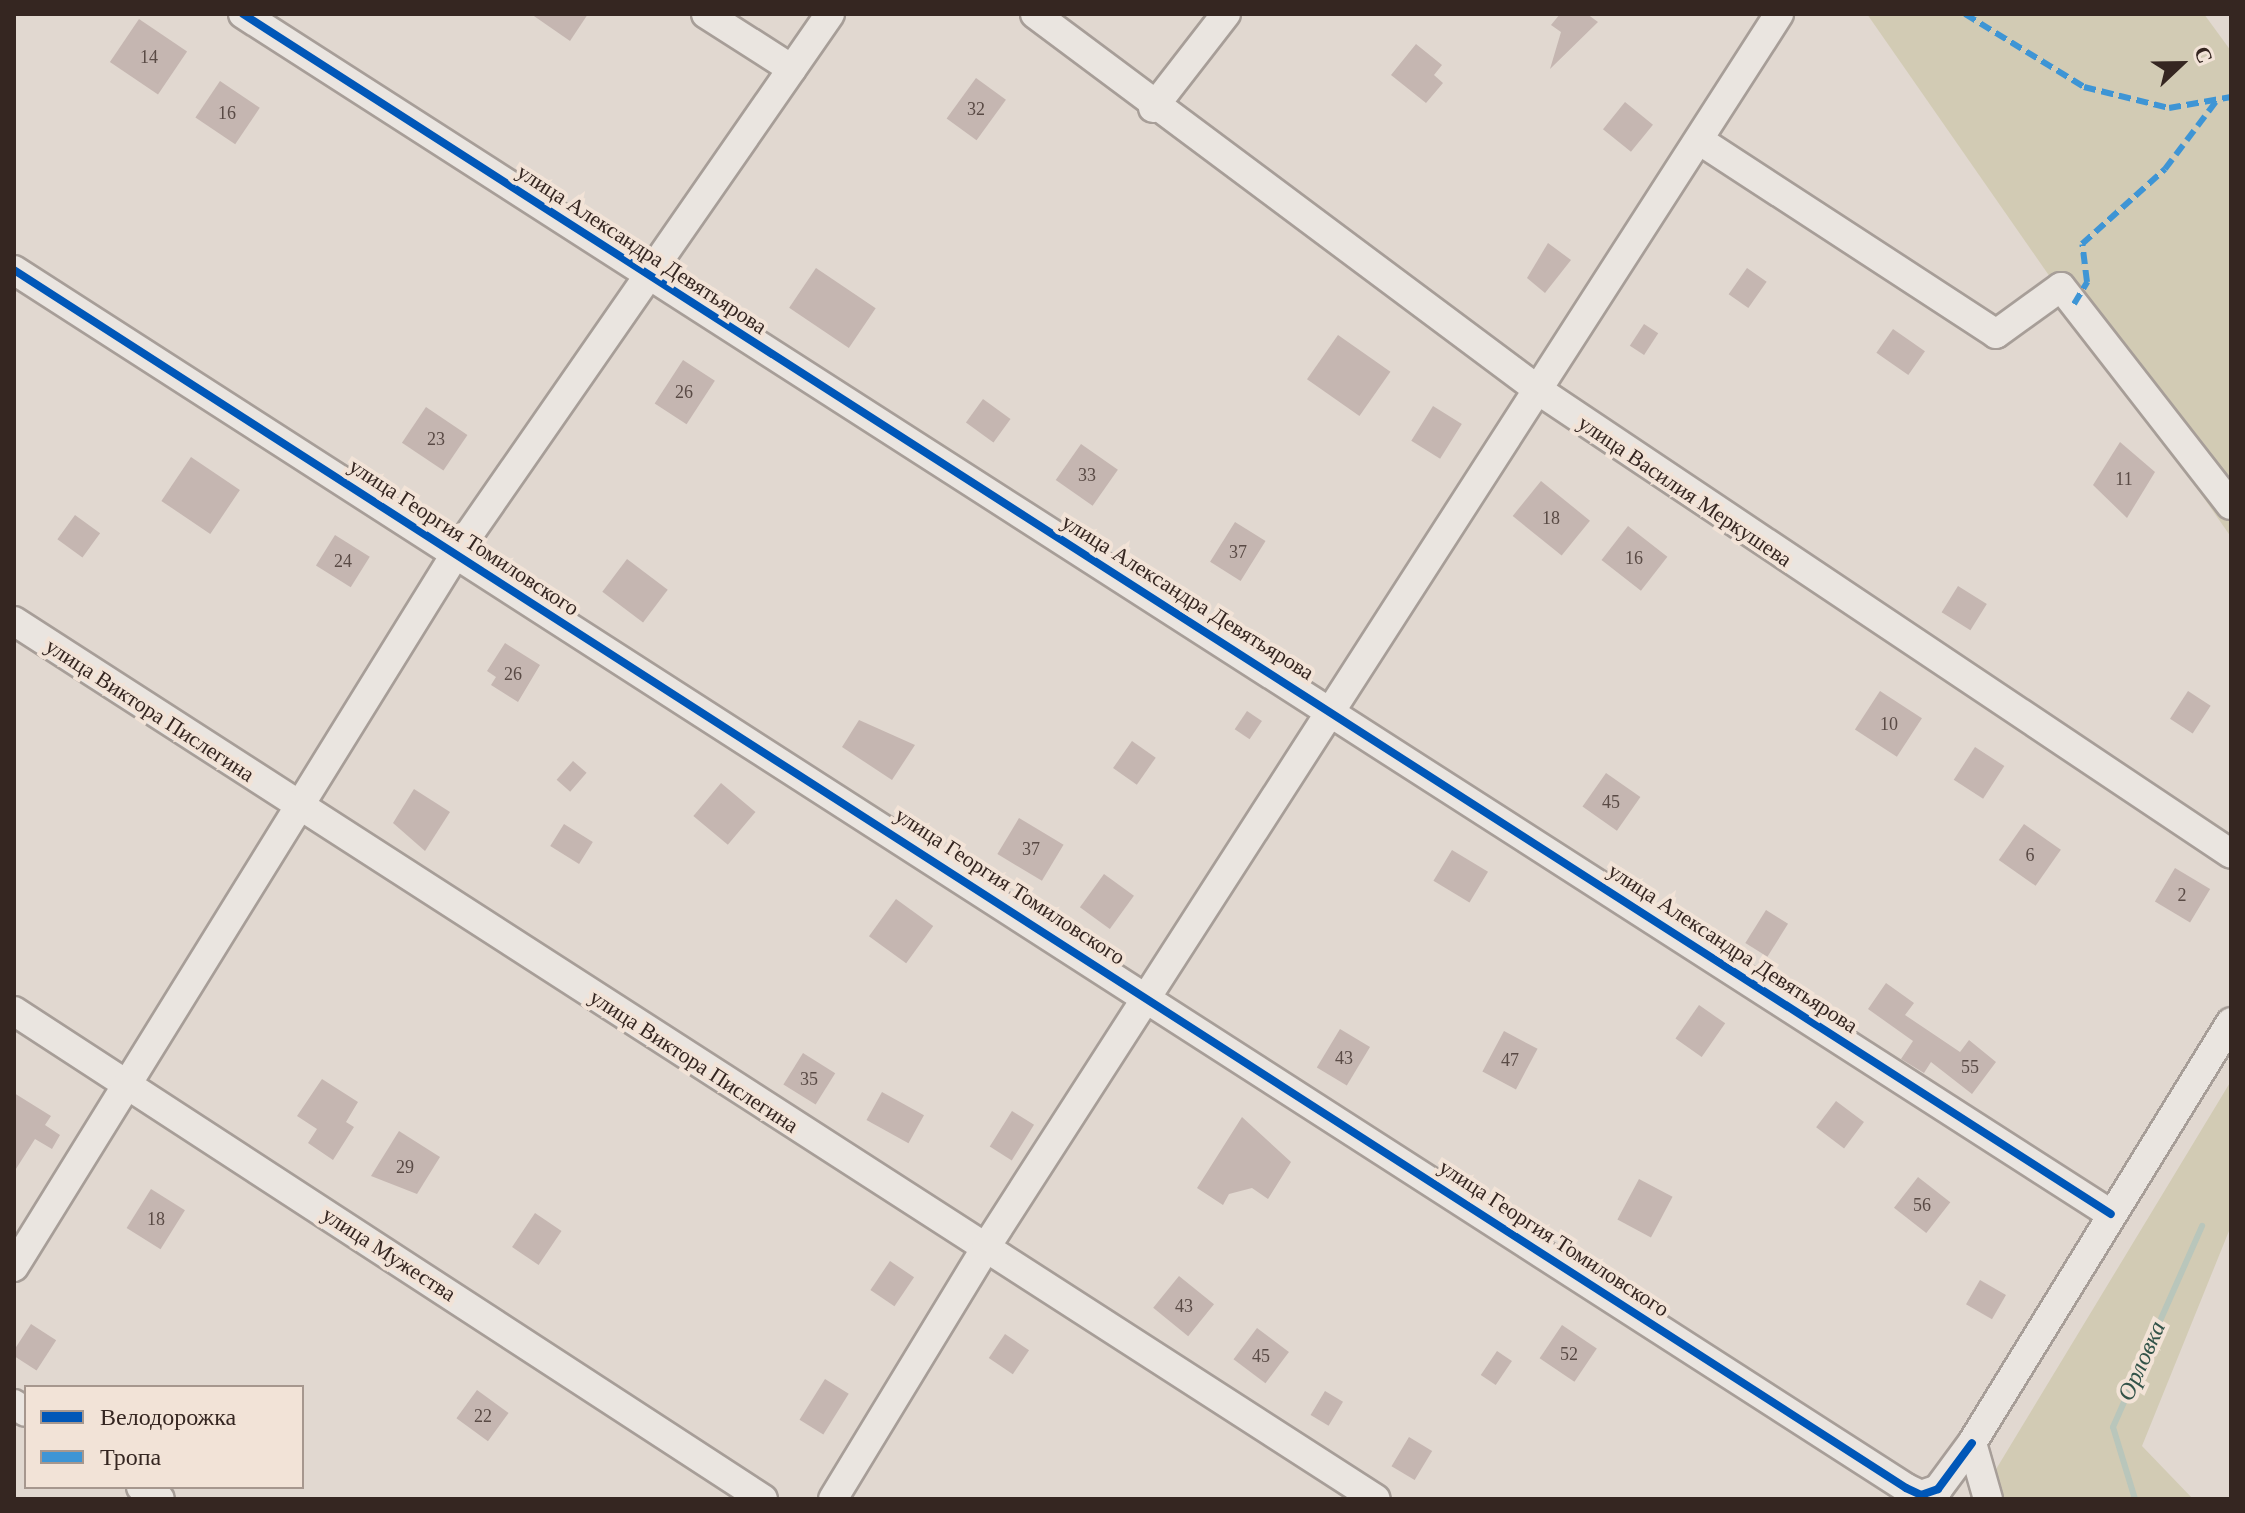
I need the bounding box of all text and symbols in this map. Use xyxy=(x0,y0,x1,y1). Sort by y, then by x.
north arrow xyxy=(2141,24,2221,104)
text: С xyxy=(2189,43,2218,67)
house number: 14 xyxy=(140,46,158,68)
house number: 32 xyxy=(967,98,985,120)
house number: 16 xyxy=(218,102,236,124)
street label: улица Александра Девятьярова xyxy=(512,158,772,340)
house number: 26 xyxy=(675,381,693,403)
street label: улица Василия Меркушева xyxy=(1573,410,1797,572)
house number: 23 xyxy=(427,428,445,450)
street label: улица Георгия Томиловского xyxy=(344,453,584,621)
house number: 33 xyxy=(1078,464,1096,486)
house number: 11 xyxy=(2115,468,2133,490)
house number: 18 xyxy=(1542,507,1560,529)
street label: улица Александра Девятьярова xyxy=(1057,508,1319,686)
house number: 37 xyxy=(1229,541,1247,563)
house number: 16 xyxy=(1625,547,1643,569)
house number: 24 xyxy=(334,550,352,572)
street label: улица Виктора Пислегина xyxy=(41,633,259,787)
house number: 26 xyxy=(504,663,522,685)
house number: 10 xyxy=(1880,713,1898,735)
house number: 45 xyxy=(1602,791,1620,813)
street label: улица Георгия Томиловского xyxy=(890,802,1130,970)
house number: 37 xyxy=(1022,838,1040,860)
house number: 6 xyxy=(2026,844,2034,866)
street label: улица Александра Девятьярова xyxy=(1603,857,1863,1039)
house number: 2 xyxy=(2178,884,2186,906)
street label: улица Виктора Пислегина xyxy=(585,984,803,1138)
house number: 43 xyxy=(1335,1047,1353,1069)
house number: 47 xyxy=(1501,1049,1519,1071)
house number: 55 xyxy=(1961,1056,1979,1078)
house number: 35 xyxy=(800,1068,818,1090)
street label: улица Георгия Томиловского xyxy=(1434,1154,1674,1322)
house number: 29 xyxy=(396,1156,414,1178)
house number: 56 xyxy=(1913,1194,1931,1216)
street label: улица Мужества xyxy=(317,1201,461,1307)
house number: 18 xyxy=(147,1208,165,1230)
house number: 43 xyxy=(1175,1295,1193,1317)
water label: Орловка xyxy=(2112,1317,2172,1405)
house number: 52 xyxy=(1560,1343,1578,1365)
house number: 45 xyxy=(1252,1345,1270,1367)
legend xyxy=(24,1385,304,1489)
text: Велодорожка xyxy=(100,1404,236,1430)
house number: 22 xyxy=(474,1405,492,1427)
text: Тропа xyxy=(100,1444,161,1470)

